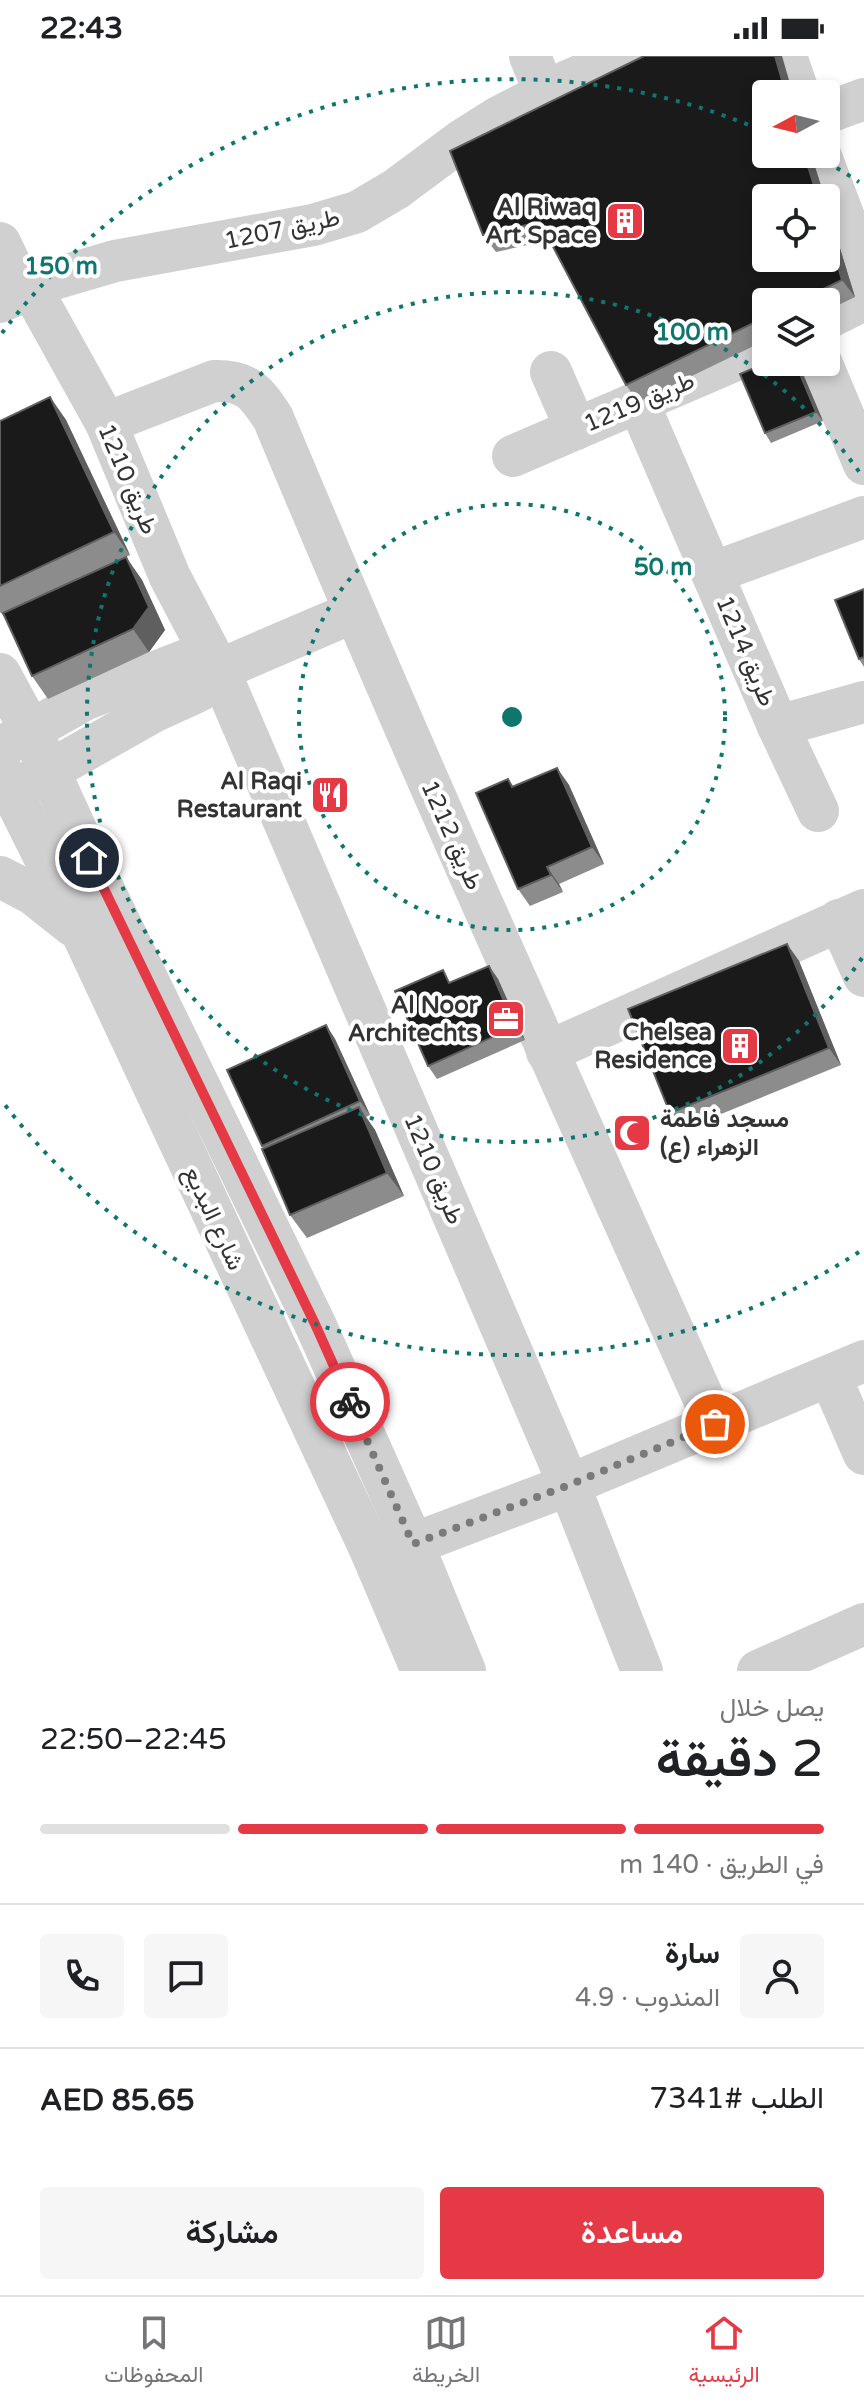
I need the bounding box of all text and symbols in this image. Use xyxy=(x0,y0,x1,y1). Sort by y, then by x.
text: 22:43 xyxy=(40,10,123,47)
north arrow xyxy=(752,80,840,168)
map controls xyxy=(752,80,840,376)
button: locate xyxy=(752,184,840,272)
place label: Al Riwaq Art Space xyxy=(485,193,597,250)
building icon: Al Riwaq Art Space xyxy=(604,200,646,242)
street label: طريق 1207 xyxy=(222,203,343,256)
text: 150 m xyxy=(24,252,98,281)
button: layers xyxy=(752,288,840,376)
text: 100 m xyxy=(655,318,729,347)
street label: طريق 1219 xyxy=(579,366,699,439)
street label: طريق 1210 xyxy=(91,419,164,539)
text: 50 m xyxy=(634,553,692,582)
street label: طريق 1214 xyxy=(709,591,782,711)
centre of rings xyxy=(498,703,526,731)
place label: Al Raqi Restaurant xyxy=(177,767,303,824)
restaurant icon: Al Raqi Restaurant xyxy=(309,774,351,816)
street label: طريق 1212 xyxy=(414,776,489,895)
pin xyxy=(55,824,123,892)
icon: home xyxy=(67,836,111,880)
place label: Al Noor Architechts xyxy=(348,991,479,1048)
office icon: Al Noor Architechts xyxy=(485,998,527,1040)
place label: Chelsea Residence xyxy=(594,1018,712,1075)
building icon: Chelsea Residence xyxy=(719,1025,761,1067)
place label: مسجد فاطمة الزهراء (ع) xyxy=(660,1105,789,1163)
street label: طريق 1210 xyxy=(397,1109,470,1229)
mosque icon: مسجد فاطمة الزهراء (ع) xyxy=(611,1112,653,1154)
street label: شارع البديع xyxy=(175,1162,250,1276)
courier xyxy=(310,1362,390,1442)
icon: bike xyxy=(328,1380,372,1424)
pin xyxy=(681,1390,749,1458)
icon: bag xyxy=(693,1402,737,1446)
text: يصل خلال xyxy=(720,1692,824,1723)
text: 22:45–22:50 xyxy=(40,1721,227,1758)
text: 2 دقيقة xyxy=(656,1728,824,1791)
text: في الطريق · 140 m xyxy=(619,1849,824,1880)
button: phone xyxy=(40,1934,124,2018)
button: chat xyxy=(144,1934,228,2018)
button: person xyxy=(740,1934,824,2018)
text: سارة xyxy=(665,1935,720,1972)
text: المندوب · 4.9 xyxy=(575,1982,720,2013)
text: الطلب #7341 xyxy=(649,2080,824,2117)
text: AED 85.65 xyxy=(40,2082,195,2119)
button: مشاركة xyxy=(40,2187,424,2279)
button: مساعدة xyxy=(440,2187,824,2279)
tab: المحفوظات xyxy=(104,2311,203,2394)
tab: الخريطة xyxy=(412,2311,480,2394)
tab: الرئيسية xyxy=(689,2311,760,2394)

